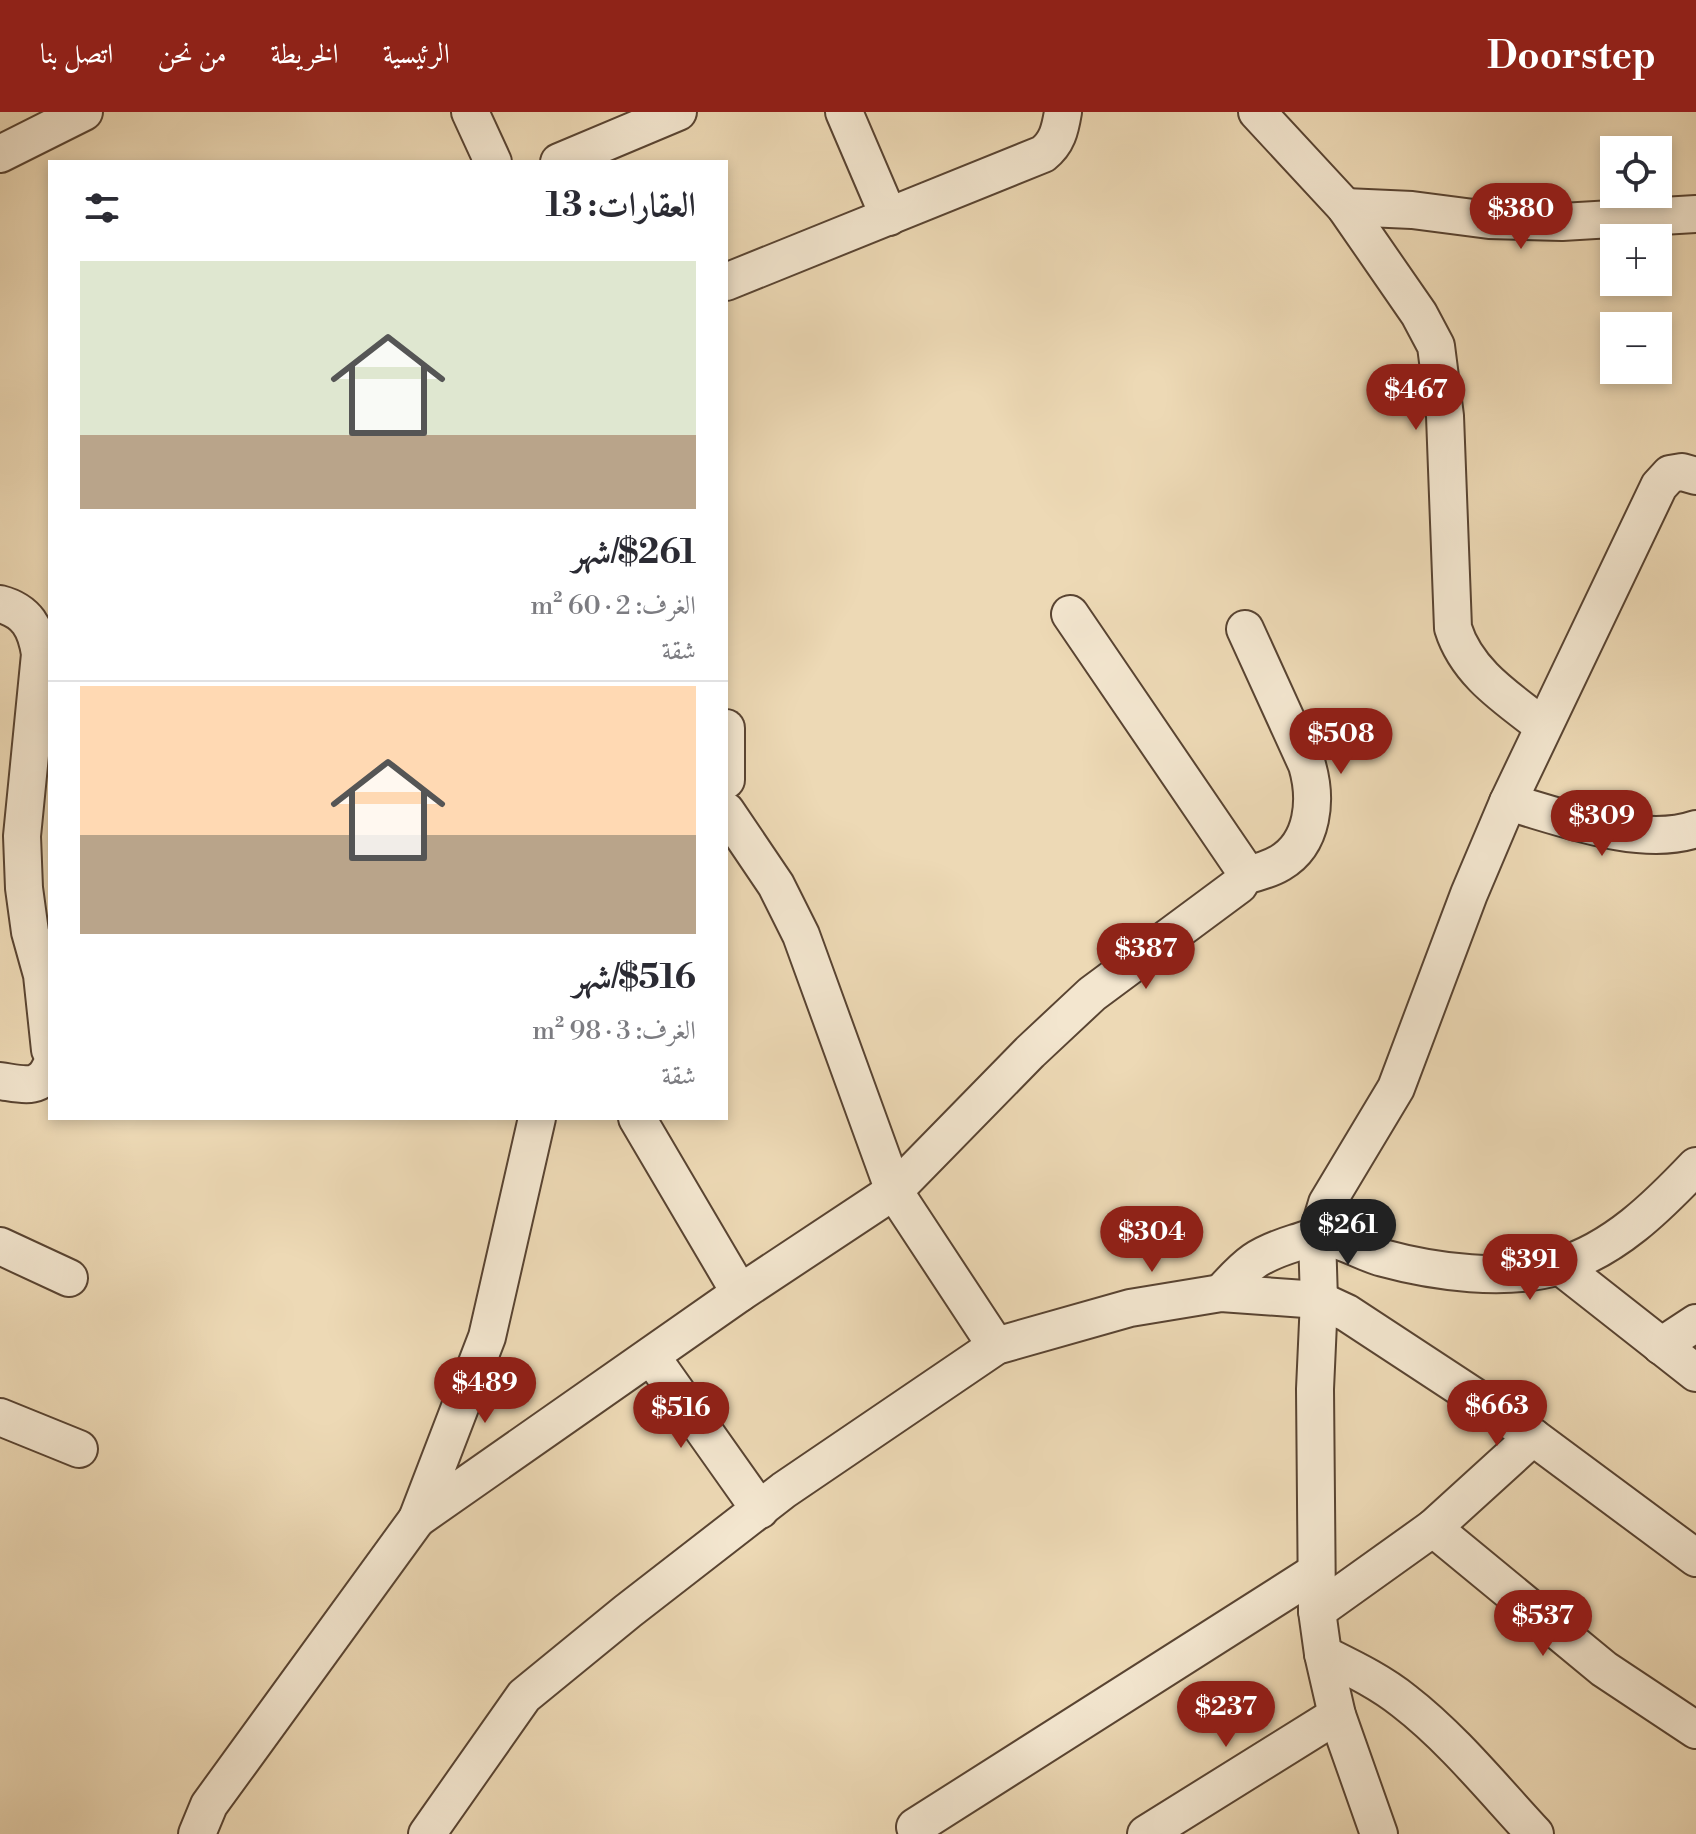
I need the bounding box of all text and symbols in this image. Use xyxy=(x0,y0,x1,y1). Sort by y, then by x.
text: Doorstep xyxy=(1487,33,1656,80)
text: اتصل بنا xyxy=(40,37,113,72)
text: من نحن xyxy=(157,37,227,72)
text: الخريطة xyxy=(271,37,339,72)
text: الرئيسية xyxy=(383,37,450,72)
map controls xyxy=(1600,136,1672,384)
button: locate xyxy=(1600,136,1672,208)
pin: $380 xyxy=(1474,183,1568,251)
text: العقارات: 13 xyxy=(546,185,696,227)
icon: filters xyxy=(80,186,124,230)
text: $380 xyxy=(1488,193,1554,225)
button: + xyxy=(1600,224,1672,296)
button: − xyxy=(1600,312,1672,384)
icon: home xyxy=(316,313,460,457)
pin: $467 xyxy=(1369,364,1463,432)
text: $467 xyxy=(1384,374,1448,406)
text: $261/شهر xyxy=(572,532,696,574)
text: الغرف: 2 · 60 m² xyxy=(530,590,696,622)
text: شقة xyxy=(662,635,696,667)
pin: $508 xyxy=(1294,708,1388,776)
text: $508 xyxy=(1307,718,1375,750)
icon: home xyxy=(316,738,460,882)
pin: $309 xyxy=(1555,790,1649,858)
text: $309 xyxy=(1569,800,1635,832)
pin: $387 xyxy=(1099,923,1193,991)
text: $387 xyxy=(1115,933,1177,965)
text: $516/شهر xyxy=(573,957,696,999)
text: الغرف: 3 · 98 m² xyxy=(532,1015,696,1047)
text: شقة xyxy=(662,1060,696,1092)
pin: $261 xyxy=(1301,1199,1395,1267)
pin: $304 xyxy=(1105,1206,1199,1274)
text: $261 xyxy=(1318,1209,1378,1241)
text: $304 xyxy=(1118,1216,1186,1248)
pin: $391 xyxy=(1483,1234,1577,1302)
text: $391 xyxy=(1500,1244,1560,1276)
pin: $489 xyxy=(438,1357,532,1425)
text: $489 xyxy=(452,1367,518,1399)
pin: $663 xyxy=(1450,1380,1544,1448)
pin: $516 xyxy=(634,1382,728,1450)
text: $663 xyxy=(1465,1390,1529,1422)
text: $516 xyxy=(651,1392,711,1424)
pin: $537 xyxy=(1496,1590,1590,1658)
text: $537 xyxy=(1512,1600,1574,1632)
pin: $237 xyxy=(1179,1681,1273,1749)
text: $237 xyxy=(1195,1691,1257,1723)

